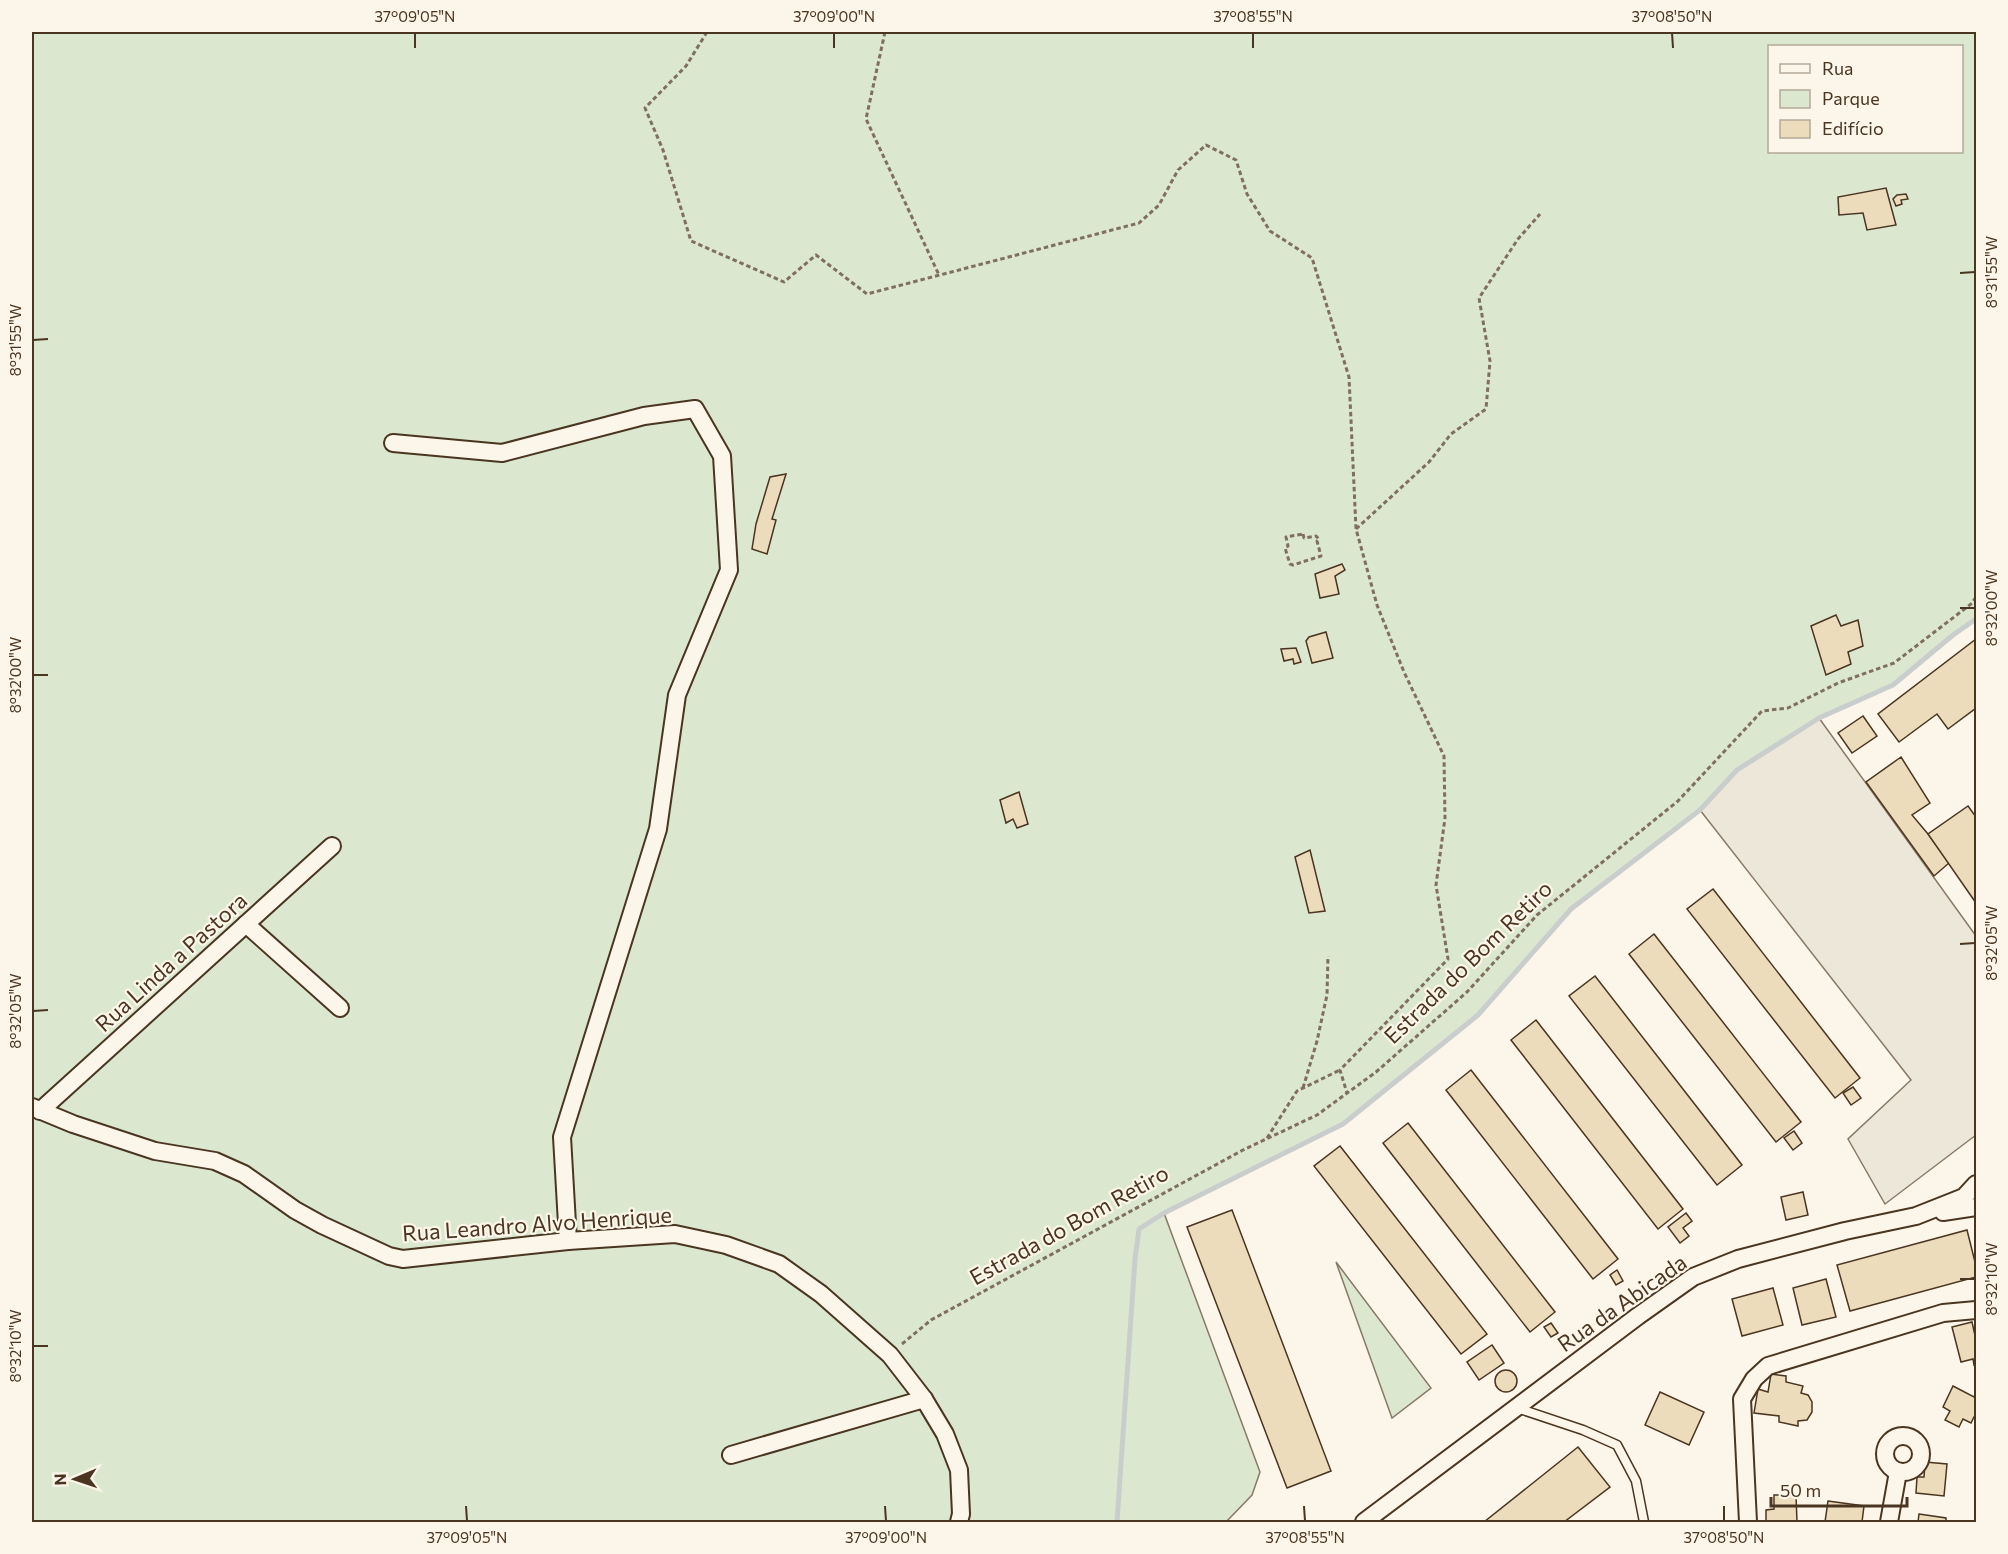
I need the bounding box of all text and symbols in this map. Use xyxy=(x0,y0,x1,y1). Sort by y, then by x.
text: 37°09'05"N xyxy=(375,7,455,25)
text: 37°09'00"N xyxy=(793,7,875,25)
text: 37°08'55"N xyxy=(1213,7,1293,25)
text: 37°08'50"N xyxy=(1632,7,1712,25)
legend xyxy=(1768,45,1963,153)
text: Rua xyxy=(1822,57,1853,79)
text: Parque xyxy=(1822,87,1880,109)
text: Edifício xyxy=(1822,117,1884,139)
text: 8°31'55"W xyxy=(1982,236,2000,308)
text: 8°31'55"W xyxy=(6,304,24,376)
text: 8°32'00"W xyxy=(1982,570,2000,646)
text: 8°32'00"W xyxy=(6,637,24,713)
street label: Estrada do Bom Retiro xyxy=(1378,874,1557,1049)
street label: Rua Linda a Pastora xyxy=(89,886,252,1037)
text: 8°32'05"W xyxy=(1982,905,2000,981)
text: 8°32'05"W xyxy=(6,973,24,1049)
street label: Estrada do Bom Retiro xyxy=(965,1159,1173,1290)
street label: Rua Leandro Alvo Henrique xyxy=(401,1201,673,1246)
text: 8°32'10"W xyxy=(1982,1242,2000,1316)
street label: Rua da Abicada xyxy=(1552,1248,1692,1357)
text: 8°32'10"W xyxy=(6,1309,24,1383)
north arrow xyxy=(45,1449,105,1509)
scale bar xyxy=(1771,1470,1908,1508)
text: N xyxy=(50,1473,69,1486)
text: 50 m xyxy=(1780,1479,1821,1501)
text: 37°09'05"N xyxy=(427,1528,507,1546)
text: 37°09'00"N xyxy=(845,1528,927,1546)
text: 37°08'55"N xyxy=(1265,1528,1345,1546)
text: 37°08'50"N xyxy=(1684,1528,1764,1546)

